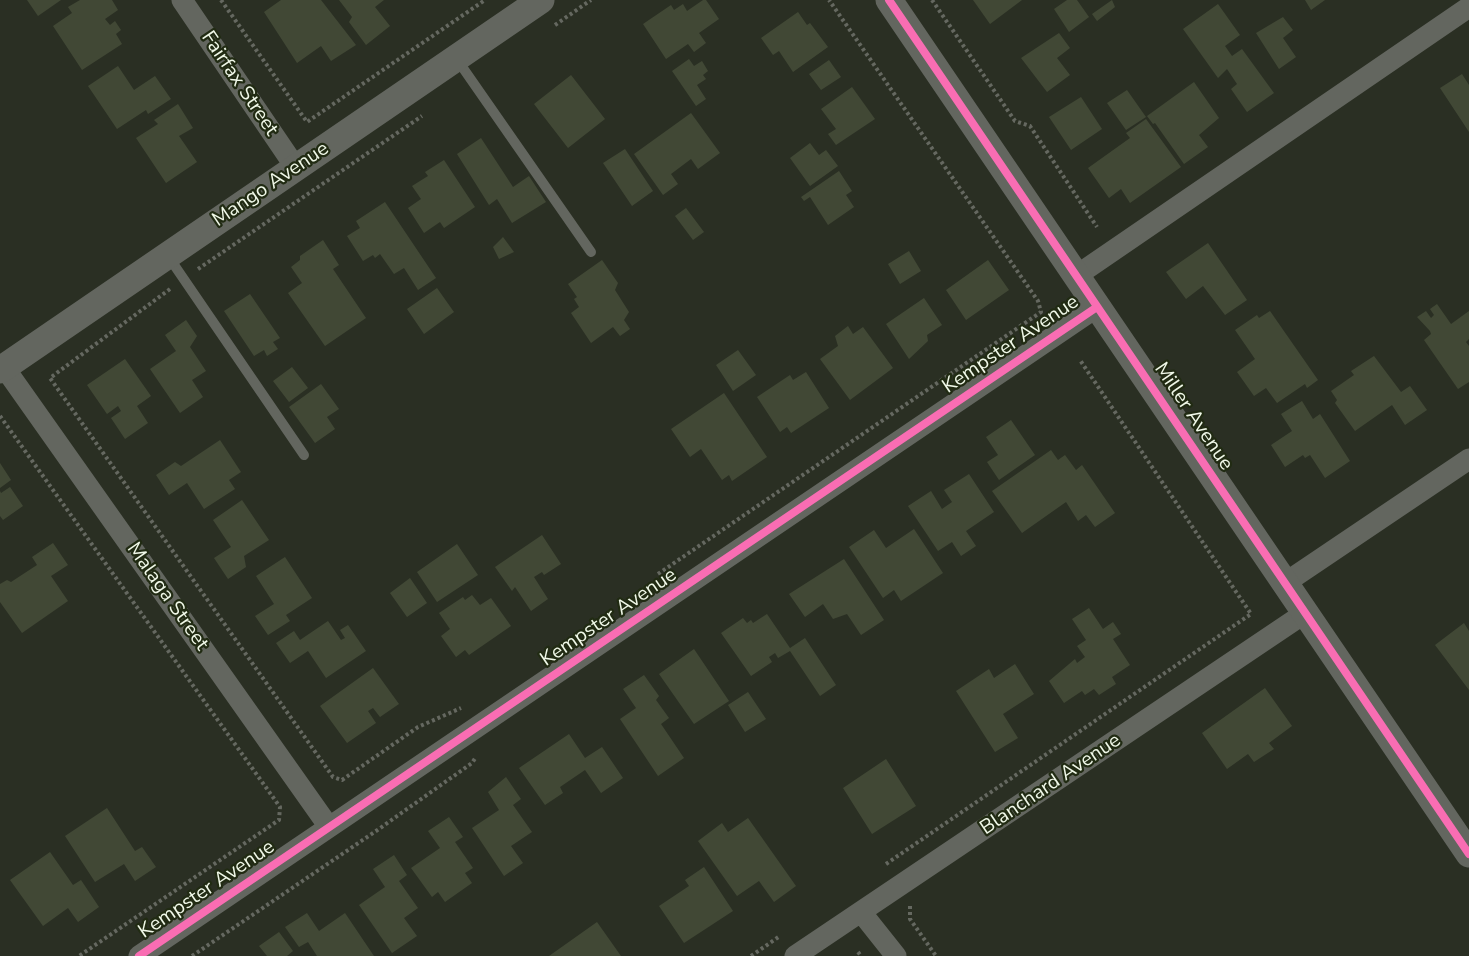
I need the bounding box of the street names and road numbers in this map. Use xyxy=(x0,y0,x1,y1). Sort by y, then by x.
street label: Fairfax Street xyxy=(195,27,283,141)
street label: Mango Avenue xyxy=(208,137,334,233)
street label: Kempster Avenue xyxy=(938,291,1084,399)
street label: Miller Avenue xyxy=(1148,359,1238,475)
street label: Malaga Street xyxy=(121,538,213,656)
street label: Kempster Avenue xyxy=(536,564,682,672)
street label: Blanchard Avenue xyxy=(976,729,1126,841)
street label: Kempster Avenue xyxy=(134,836,280,944)

